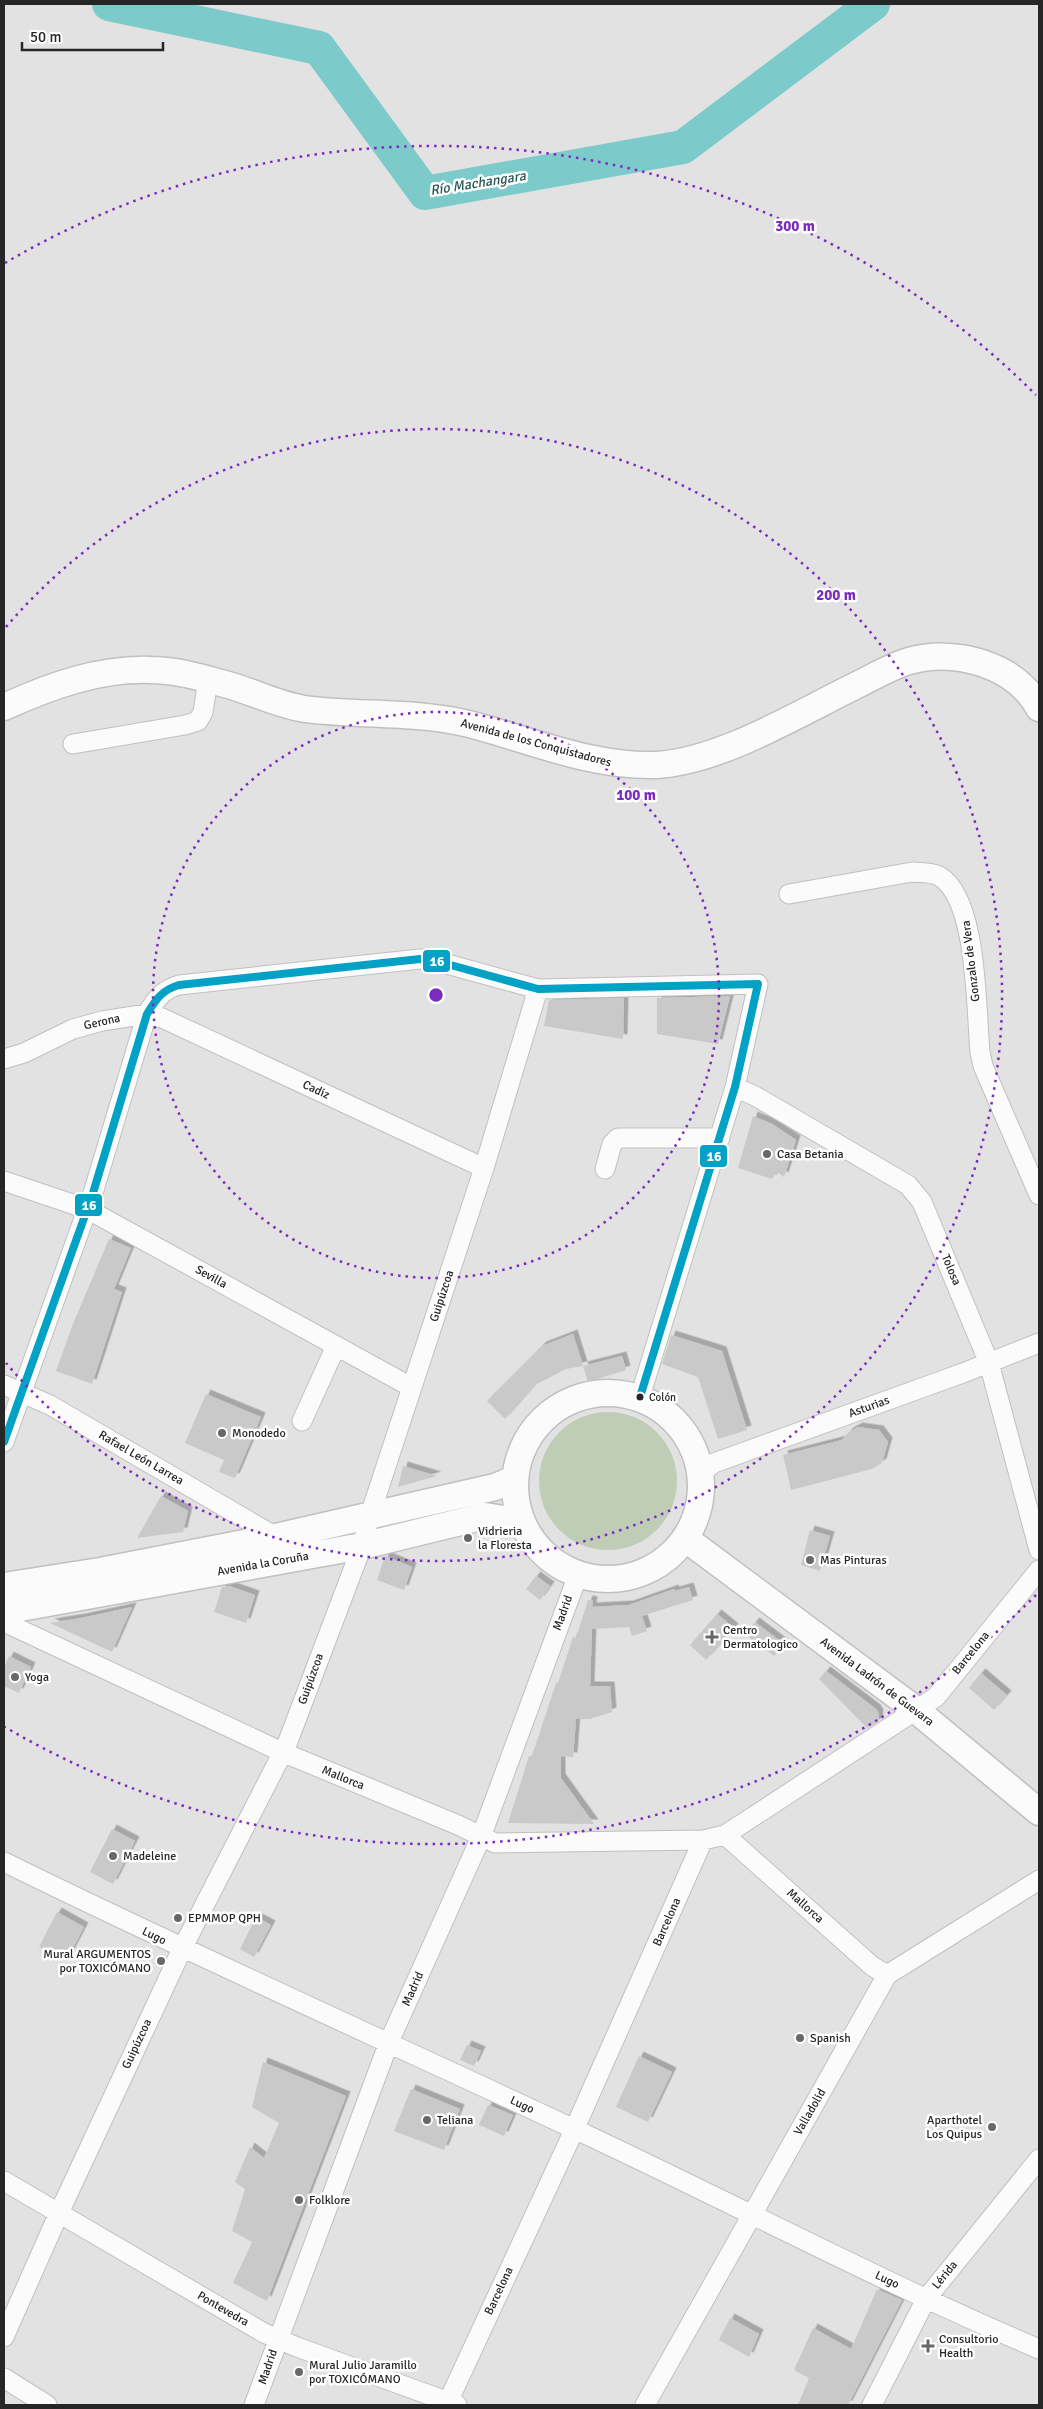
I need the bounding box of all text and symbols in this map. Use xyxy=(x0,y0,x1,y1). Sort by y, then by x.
scale bar xyxy=(22,20,164,52)
text: 50 m xyxy=(30,28,61,46)
water label: Río Machangara xyxy=(429,167,528,199)
text: 300 m xyxy=(775,217,815,235)
text: 200 m xyxy=(816,586,856,604)
street label: Avenida de los Conquistadores xyxy=(459,716,613,770)
text: 100 m xyxy=(616,786,656,804)
street label: Gonzalo de Vera xyxy=(959,919,983,1003)
line badge: 16 xyxy=(422,949,451,973)
text: 16 xyxy=(429,953,445,970)
centre of rings xyxy=(427,986,445,1004)
street label: Gerona xyxy=(82,1011,122,1033)
street label: Cadiz xyxy=(300,1077,332,1103)
line badge: 16 xyxy=(699,1144,728,1168)
place label: Casa Betania xyxy=(777,1147,844,1162)
text: 16 xyxy=(706,1148,722,1165)
marker: Casa Betania xyxy=(761,1148,773,1160)
line badge: 16 xyxy=(74,1193,103,1217)
text: 16 xyxy=(81,1197,97,1214)
street label: Tolosa xyxy=(938,1252,964,1288)
street label: Sevilla xyxy=(192,1262,230,1292)
street label: Guipúzcoa xyxy=(427,1268,457,1324)
place label: Colón xyxy=(649,1391,676,1404)
marker: Colón xyxy=(635,1392,645,1402)
street label: Asturias xyxy=(846,1393,892,1421)
place label: Monodedo xyxy=(232,1426,286,1441)
marker: Monodedo xyxy=(216,1427,228,1439)
street label: Rafael León Larrea xyxy=(96,1428,186,1488)
place label: Vidrieria la Floresta xyxy=(478,1524,532,1553)
marker: Vidrieria la Floresta xyxy=(462,1532,474,1544)
street label: Avenida la Coruña xyxy=(216,1549,310,1579)
place label: Mas Pinturas xyxy=(820,1553,887,1568)
marker: Mas Pinturas xyxy=(804,1554,816,1566)
street label: Madrid xyxy=(550,1593,576,1633)
place label: Centro Dermatologico xyxy=(723,1623,798,1652)
street label: Barcelona xyxy=(949,1628,993,1678)
marker: Centro Dermatologico xyxy=(705,1630,719,1644)
street label: Avenida Ladrón de Guevara xyxy=(817,1634,937,1730)
street label: Guipúzcoa xyxy=(295,1651,327,1707)
place label: Yoga xyxy=(25,1670,49,1685)
marker: Yoga xyxy=(9,1671,21,1683)
street label: Mallorca xyxy=(319,1763,367,1793)
place label: Madeleine xyxy=(123,1849,176,1864)
marker: Madeleine xyxy=(107,1850,119,1862)
street label: Mallorca xyxy=(783,1885,827,1927)
street label: Barcelona xyxy=(650,1895,684,1949)
place label: EPMMOP QPH xyxy=(188,1911,261,1926)
marker: EPMMOP QPH xyxy=(172,1912,184,1924)
street label: Lugo xyxy=(139,1924,169,1948)
place label: Mural ARGUMENTOS por TOXICÓMANO xyxy=(43,1947,151,1976)
marker: Mural ARGUMENTOS por TOXICÓMANO xyxy=(155,1955,167,1967)
street label: Madrid xyxy=(399,1969,427,2009)
street label: Guipúzcoa xyxy=(119,2017,155,2071)
place label: Spanish xyxy=(810,2031,851,2046)
marker: Spanish xyxy=(794,2032,806,2044)
street label: Valladolid xyxy=(791,2086,829,2138)
street label: Lugo xyxy=(507,2093,537,2117)
place label: Teliana xyxy=(437,2113,473,2128)
place label: Aparthotel Los Quipus xyxy=(926,2113,982,2142)
marker: Teliana xyxy=(421,2114,433,2126)
marker: Aparthotel Los Quipus xyxy=(986,2121,998,2133)
place label: Folklore xyxy=(309,2193,350,2208)
marker: Folklore xyxy=(293,2194,305,2206)
street label: Lérida xyxy=(929,2258,961,2292)
street label: Barcelona xyxy=(481,2265,517,2317)
street label: Lugo xyxy=(872,2268,902,2292)
street label: Pontevedra xyxy=(194,2288,252,2330)
place label: Consultorio Health xyxy=(939,2332,999,2361)
marker: Consultorio Health xyxy=(921,2339,935,2353)
street label: Madrid xyxy=(255,2347,281,2387)
place label: Mural Julio Jaramillo por TOXICÓMANO xyxy=(309,2358,417,2387)
marker: Mural Julio Jaramillo por TOXICÓMANO xyxy=(293,2366,305,2378)

